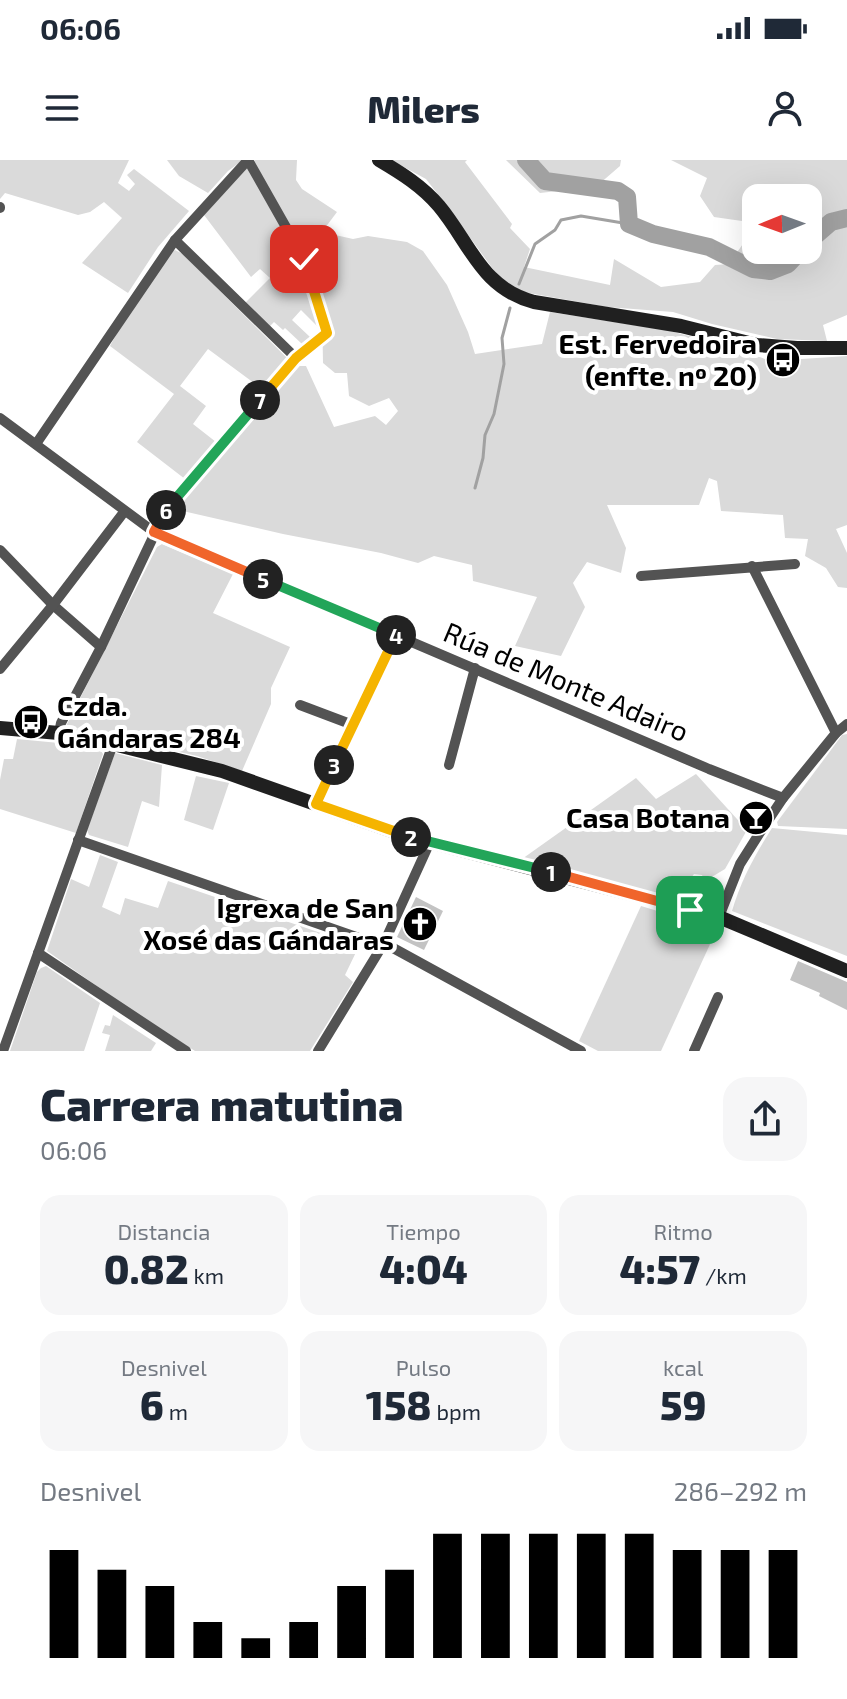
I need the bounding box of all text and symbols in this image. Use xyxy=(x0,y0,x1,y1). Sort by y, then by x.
text: 06:06 xyxy=(40,10,121,46)
icon: menu xyxy=(40,86,84,130)
icon: person xyxy=(763,86,807,130)
text: Milers xyxy=(367,87,480,130)
north arrow xyxy=(742,184,822,264)
map controls xyxy=(742,184,822,264)
pin xyxy=(270,225,338,293)
icon: check xyxy=(282,237,326,281)
place label: Est. Fervedoira (enfte. nº 20) xyxy=(559,326,757,392)
bus stop icon: Est. Fervedoira (enfte. nº 20) xyxy=(764,341,802,379)
pin: 7 xyxy=(240,380,280,420)
text: 7 xyxy=(254,387,266,413)
pin: 6 xyxy=(146,490,186,530)
text: 6 xyxy=(160,497,172,523)
pin: 5 xyxy=(243,559,283,599)
text: 5 xyxy=(257,566,269,592)
street label: Rúa de Monte Adairo xyxy=(439,614,694,748)
pin: 4 xyxy=(376,615,416,655)
text: 4 xyxy=(389,622,403,648)
place label: Czda. Gándaras 284 xyxy=(57,688,241,754)
bus stop icon: Czda. Gándaras 284 xyxy=(12,703,50,741)
pin: 3 xyxy=(314,745,354,785)
text: 3 xyxy=(328,752,340,778)
bar icon: Casa Botana xyxy=(737,799,775,837)
place label: Casa Botana xyxy=(566,800,730,834)
pin: 2 xyxy=(391,817,431,857)
text: 2 xyxy=(405,824,417,850)
pin: 1 xyxy=(531,852,571,892)
text: 1 xyxy=(546,859,556,885)
pin xyxy=(656,876,724,944)
icon: arrive xyxy=(668,888,712,932)
place label: Igrexa de San Xosé das Gándaras xyxy=(143,890,394,956)
church icon: Igrexa de San Xosé das Gándaras xyxy=(401,905,439,943)
text: Carrera matutina xyxy=(40,1077,404,1130)
button: share xyxy=(723,1077,807,1161)
text: 06:06 xyxy=(40,1134,107,1165)
text: Distancia xyxy=(117,1218,210,1244)
text: Tiempo xyxy=(386,1218,461,1244)
text: Ritmo xyxy=(654,1218,713,1244)
text: 0.82 xyxy=(104,1244,189,1292)
text: 4:04 xyxy=(379,1244,468,1292)
text: 4:57 xyxy=(620,1244,700,1292)
text: km xyxy=(189,1262,224,1288)
text: /km xyxy=(700,1262,747,1288)
text: Desnivel xyxy=(121,1354,207,1380)
text: Pulso xyxy=(396,1354,451,1380)
text: kcal xyxy=(663,1354,703,1380)
text: 6 xyxy=(140,1380,164,1428)
text: 158 xyxy=(366,1380,432,1428)
text: 59 xyxy=(660,1380,706,1428)
text: m xyxy=(164,1398,188,1424)
text: bpm xyxy=(432,1398,481,1424)
text: Desnivel xyxy=(40,1475,141,1506)
text: 286–292 m xyxy=(674,1475,807,1506)

